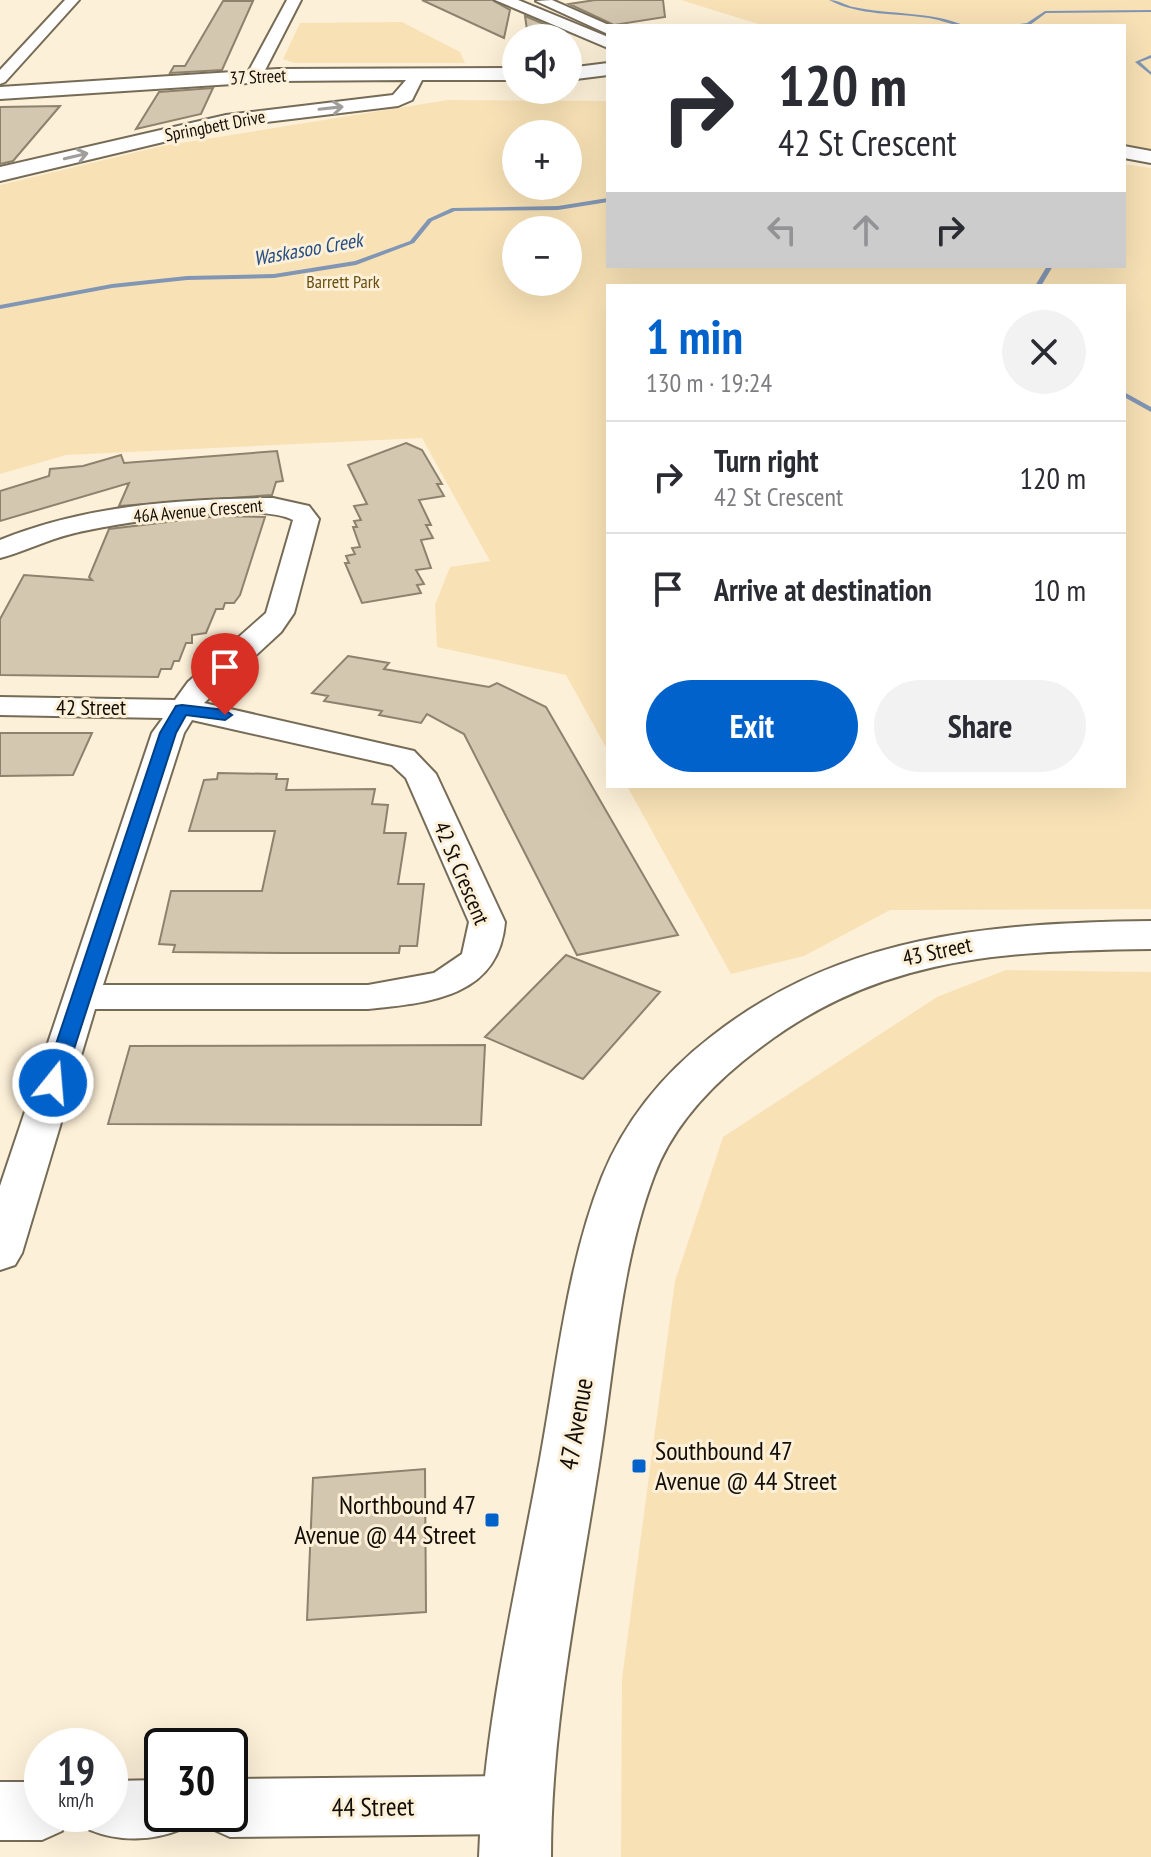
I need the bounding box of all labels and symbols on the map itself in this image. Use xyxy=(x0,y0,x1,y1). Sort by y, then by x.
street label: 37 Street xyxy=(229,64,287,89)
one-way arrow xyxy=(317,101,344,116)
street label: Springbett Drive xyxy=(163,105,267,147)
one-way arrow xyxy=(63,148,88,163)
water label: Waskasoo Creek xyxy=(252,226,367,271)
park label: Barrett Park xyxy=(306,270,380,293)
street label: 46A Avenue Crescent xyxy=(132,493,264,528)
pin xyxy=(191,633,259,715)
street label: 42 Street xyxy=(56,693,126,721)
street label: 42 St Crescent xyxy=(428,817,496,929)
street label: 43 Street xyxy=(900,930,974,972)
position arrow xyxy=(11,1041,95,1125)
street label: 47 Avenue xyxy=(551,1375,600,1473)
place label: Southbound 47 Avenue @ 44 Street xyxy=(655,1434,837,1497)
marker: Southbound 47 Avenue @ 44 Street xyxy=(630,1457,648,1475)
place label: Northbound 47 Avenue @ 44 Street xyxy=(294,1488,476,1551)
marker: Northbound 47 Avenue @ 44 Street xyxy=(483,1511,501,1529)
speed limit sign: 30 xyxy=(144,1728,248,1832)
street label: 44 Street xyxy=(331,1789,415,1824)

